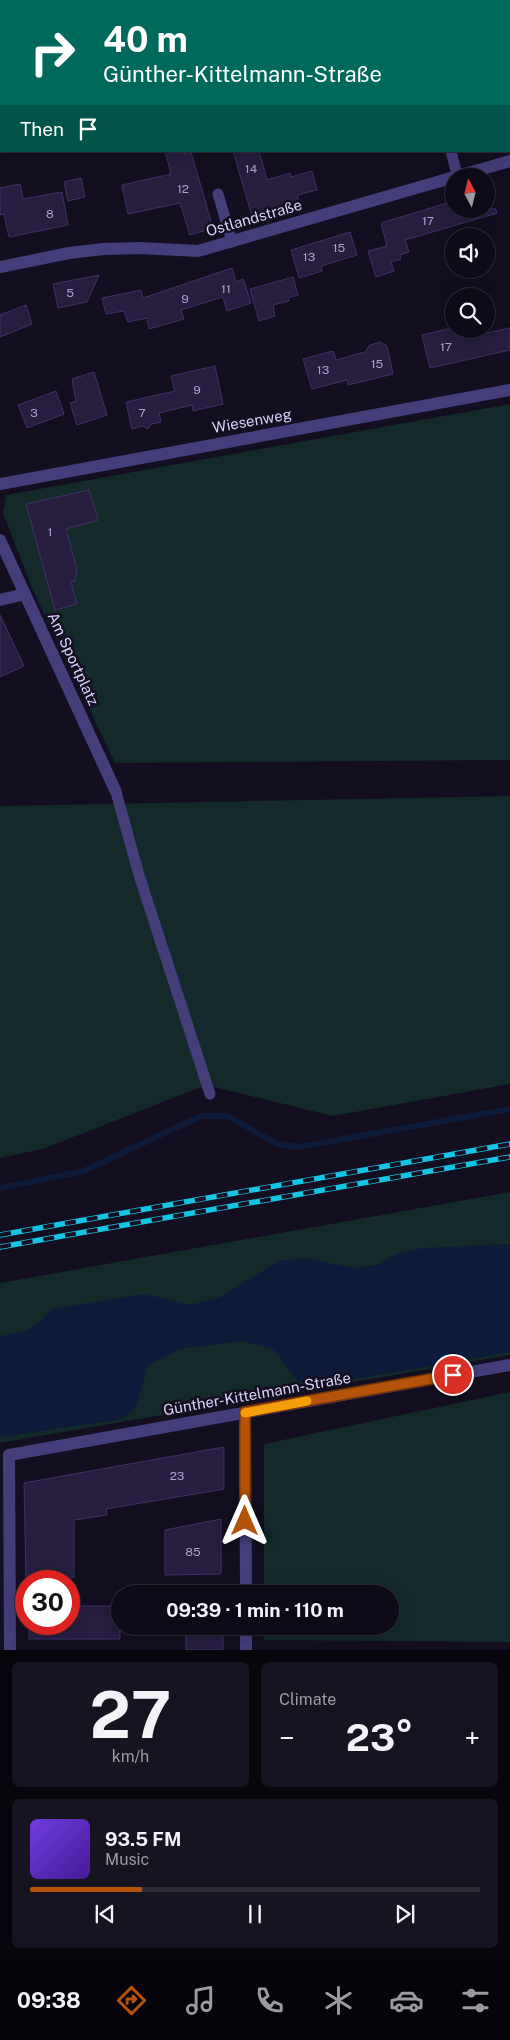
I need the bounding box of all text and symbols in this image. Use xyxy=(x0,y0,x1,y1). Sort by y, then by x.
text: 40 m xyxy=(103,19,188,60)
icon: right xyxy=(20,20,85,85)
text: Günther-Kittelmann-Straße xyxy=(103,61,382,87)
icon: arrive xyxy=(74,115,102,143)
text: Then xyxy=(20,118,64,140)
house number: 14 xyxy=(245,162,258,176)
north arrow xyxy=(445,168,495,218)
map controls xyxy=(445,168,495,338)
house number: 12 xyxy=(177,182,189,196)
street label: Ostlandstraße xyxy=(204,196,304,239)
house number: 8 xyxy=(46,207,54,221)
house number: 17 xyxy=(422,214,434,228)
button: sound xyxy=(445,228,495,278)
house number: 15 xyxy=(333,241,346,255)
house number: 13 xyxy=(303,250,315,264)
house number: 11 xyxy=(221,282,231,296)
house number: 5 xyxy=(66,286,74,300)
button: search xyxy=(445,288,495,338)
house number: 9 xyxy=(181,292,189,306)
house number: 17 xyxy=(440,340,452,354)
house number: 15 xyxy=(371,357,384,371)
house number: 13 xyxy=(317,363,329,377)
house number: 9 xyxy=(193,383,201,397)
street label: Wiesenweg xyxy=(211,405,293,436)
house number: 3 xyxy=(30,406,38,420)
house number: 7 xyxy=(138,406,146,420)
house number: 1 xyxy=(48,525,52,539)
street label: Am Sportplatz xyxy=(44,610,102,708)
pin xyxy=(432,1354,474,1396)
icon: arrive xyxy=(439,1361,467,1389)
street label: Günther-Kittelmann-Straße xyxy=(162,1369,352,1418)
house number: 23 xyxy=(170,1469,184,1483)
position arrow xyxy=(218,1494,270,1546)
house number: 85 xyxy=(185,1545,201,1559)
speed limit sign: 30 xyxy=(15,1570,80,1635)
text: 09:39 · 1 min · 110 m xyxy=(166,1599,344,1621)
text: 27 xyxy=(90,1676,171,1753)
text: Climate xyxy=(279,1690,336,1709)
text: 23° xyxy=(346,1715,413,1760)
text: − xyxy=(279,1721,295,1754)
text: + xyxy=(464,1721,480,1754)
text: km/h xyxy=(112,1747,149,1766)
text: 93.5 FM xyxy=(105,1828,181,1850)
text: Music xyxy=(105,1850,149,1869)
icon: previous xyxy=(91,1900,119,1928)
icon: pause xyxy=(241,1900,269,1928)
icon: next xyxy=(391,1900,419,1928)
icon: directions xyxy=(114,1983,149,2018)
icon: music xyxy=(183,1983,218,2018)
icon: phone xyxy=(252,1983,287,2018)
icon: climate xyxy=(321,1983,356,2018)
icon: car xyxy=(389,1983,424,2018)
icon: filters xyxy=(458,1983,493,2018)
text: 09:38 xyxy=(17,1987,81,2013)

